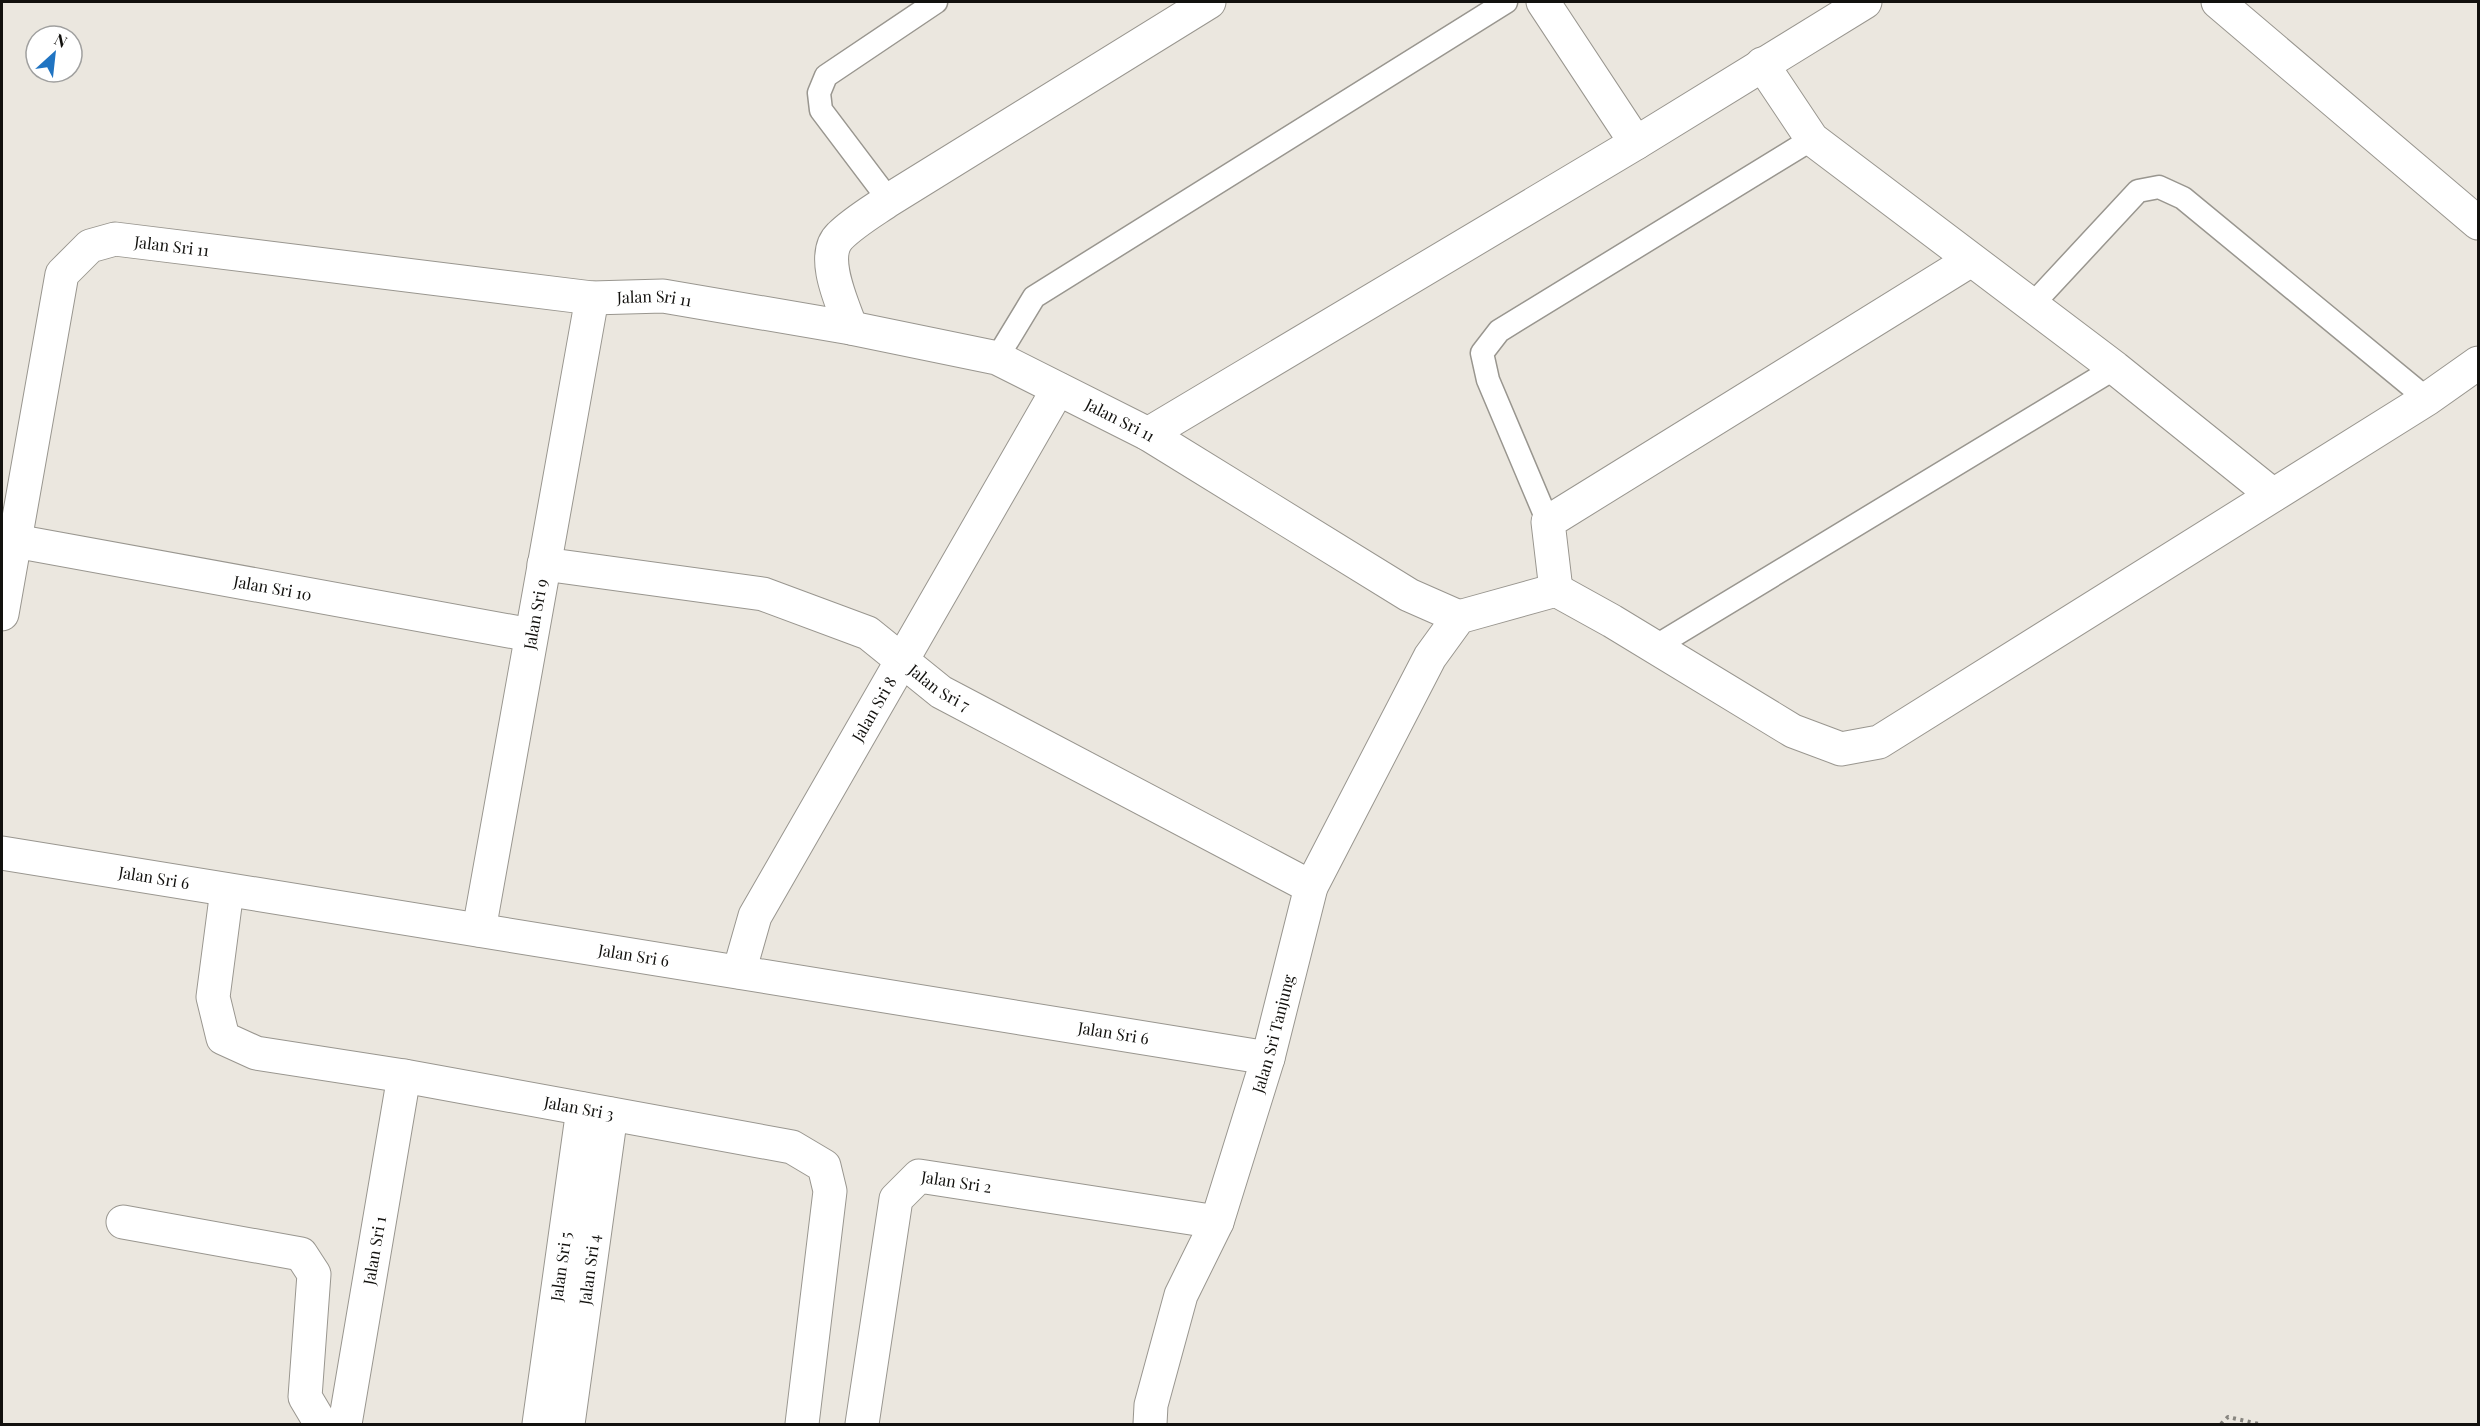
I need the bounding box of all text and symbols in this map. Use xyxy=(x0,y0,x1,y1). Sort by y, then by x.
north arrow xyxy=(24,24,84,84)
text: N xyxy=(51,28,71,52)
street label: Jalan Sri 11 xyxy=(132,230,211,261)
street label: Jalan Sri 11 xyxy=(616,285,694,311)
street label: Jalan Sri 11 xyxy=(1081,393,1159,446)
street label: Jalan Sri 10 xyxy=(231,570,314,605)
street label: Jalan Sri 9 xyxy=(518,577,552,652)
street label: Jalan Sri 7 xyxy=(904,658,974,716)
street label: Jalan Sri 8 xyxy=(846,672,901,746)
street label: Jalan Sri 6 xyxy=(116,861,191,893)
street label: Jalan Sri 6 xyxy=(596,939,671,971)
street label: Jalan Sri Tanjung xyxy=(1246,972,1299,1096)
street label: Jalan Sri 6 xyxy=(1076,1016,1151,1049)
street label: Jalan Sri 3 xyxy=(541,1091,616,1124)
street label: Jalan Sri 2 xyxy=(919,1165,993,1197)
street label: Jalan Sri 1 xyxy=(358,1214,390,1287)
street label: Jalan Sri 5 xyxy=(545,1230,576,1304)
street label: Jalan Sri 4 xyxy=(574,1233,604,1307)

